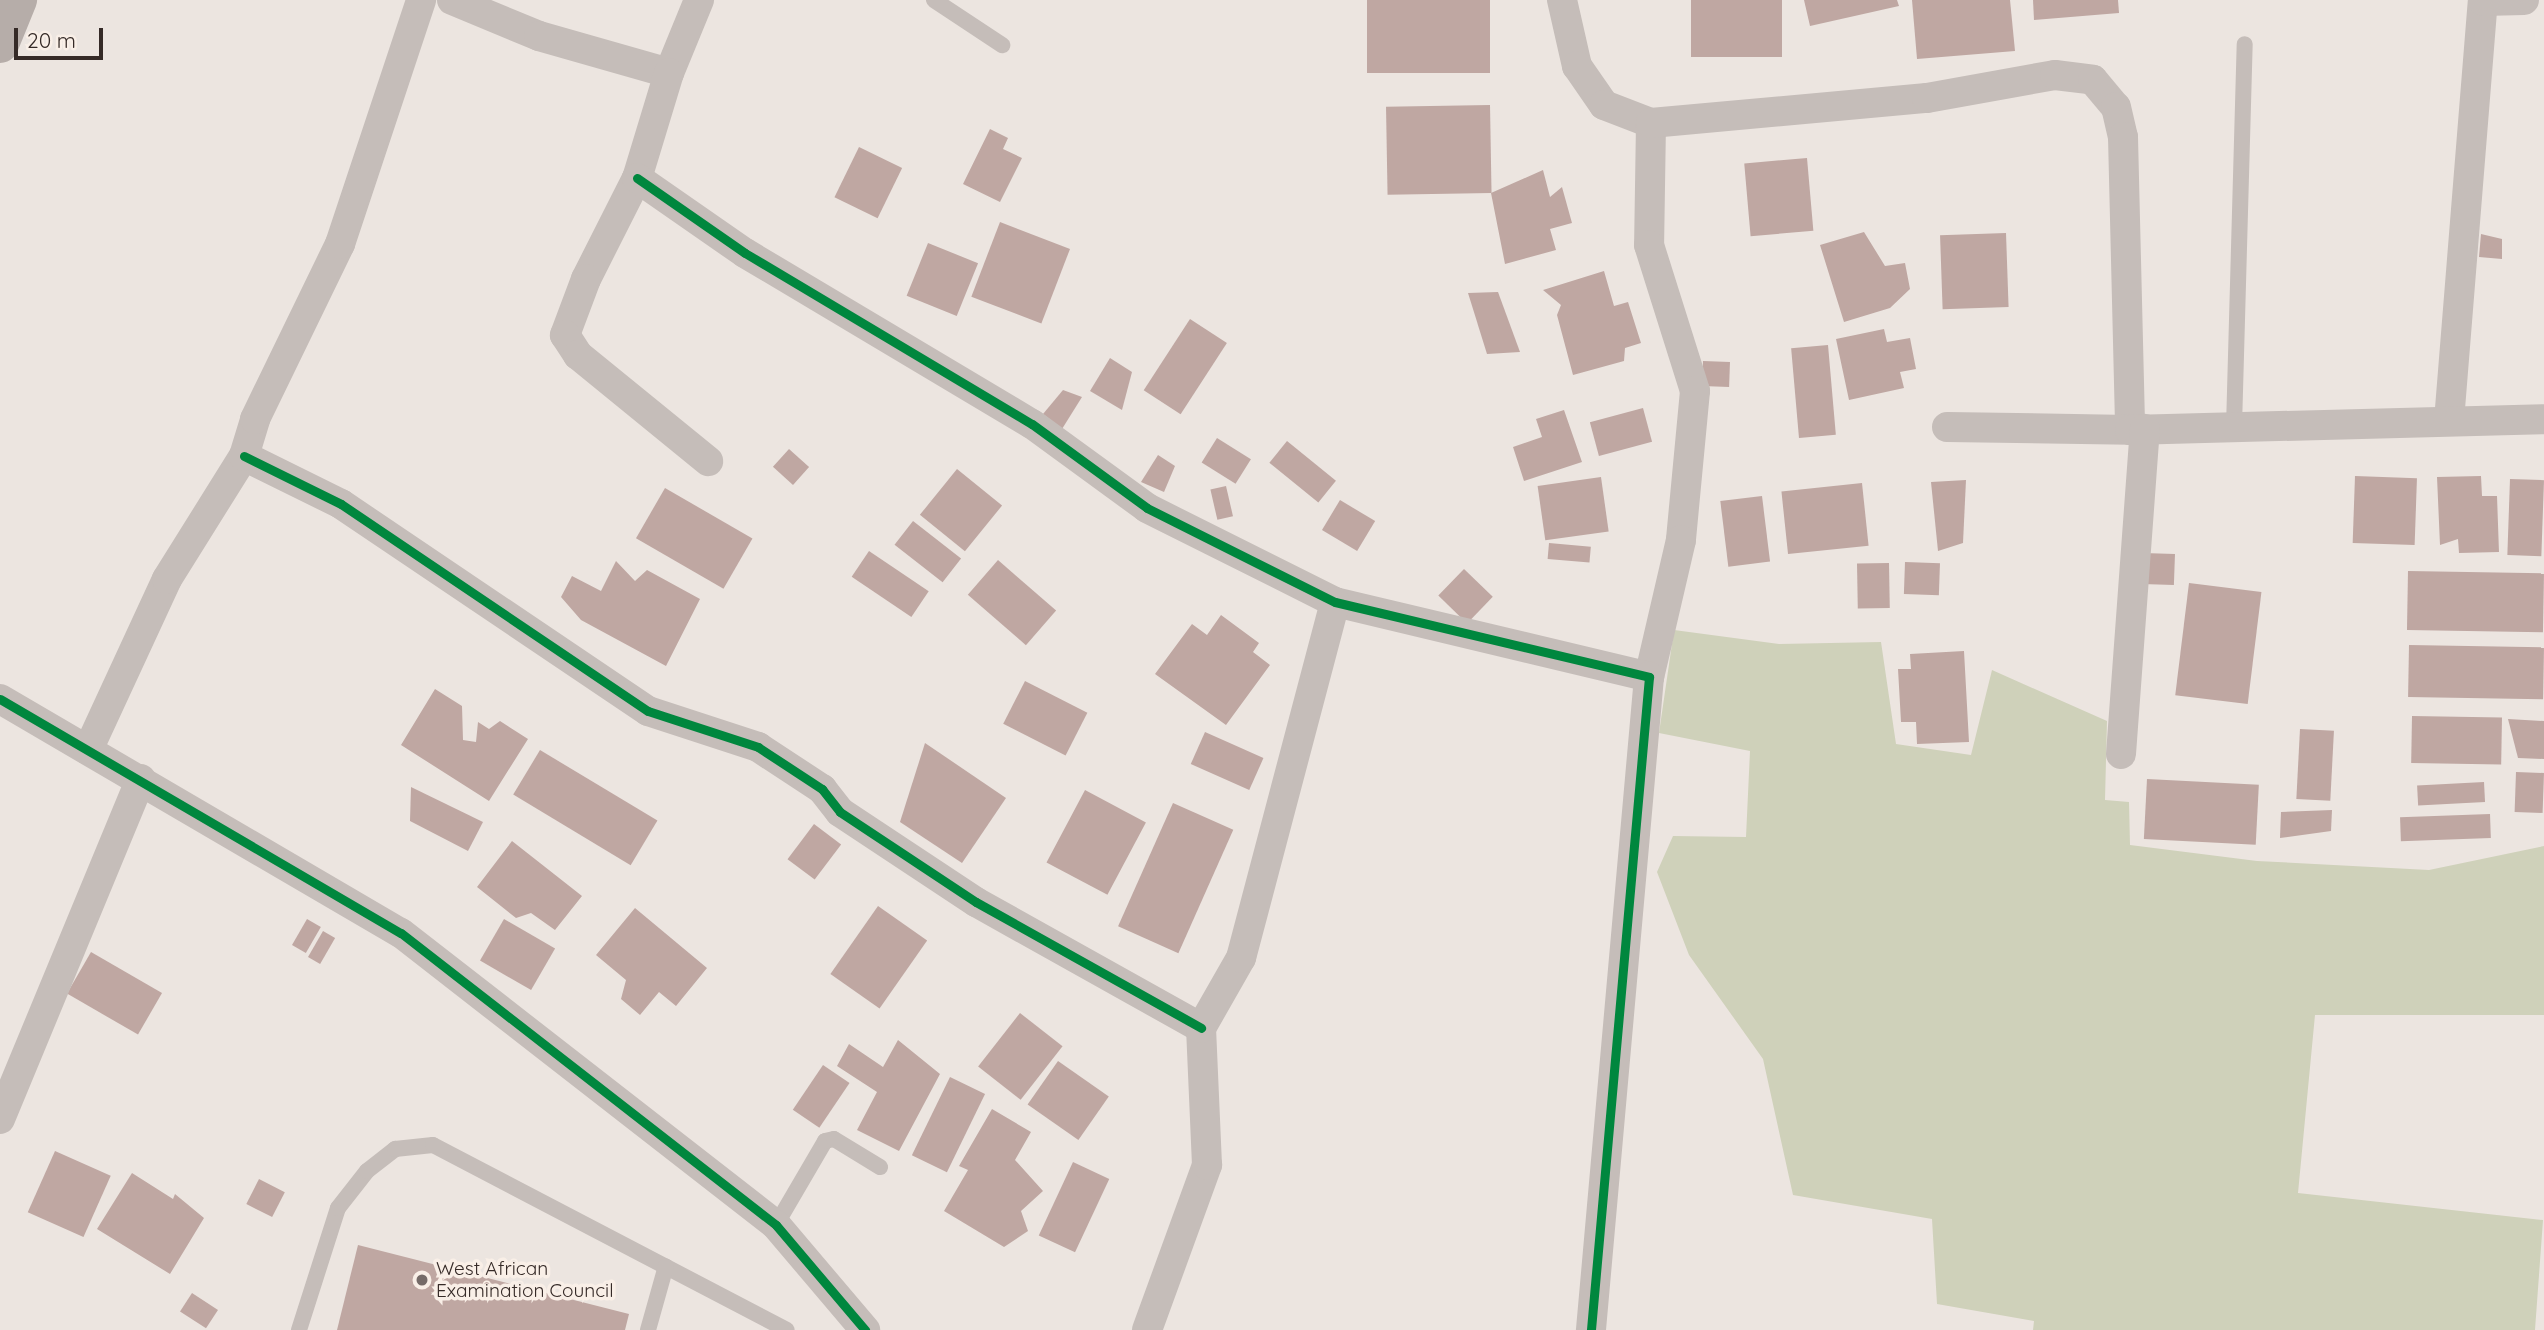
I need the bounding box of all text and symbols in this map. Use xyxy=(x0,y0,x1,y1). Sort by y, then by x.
scale bar xyxy=(18,14,107,58)
text: 20 m xyxy=(27,27,76,53)
place label: West African Examination Council xyxy=(436,1258,613,1302)
marker: West African Examination Council xyxy=(414,1272,430,1288)

